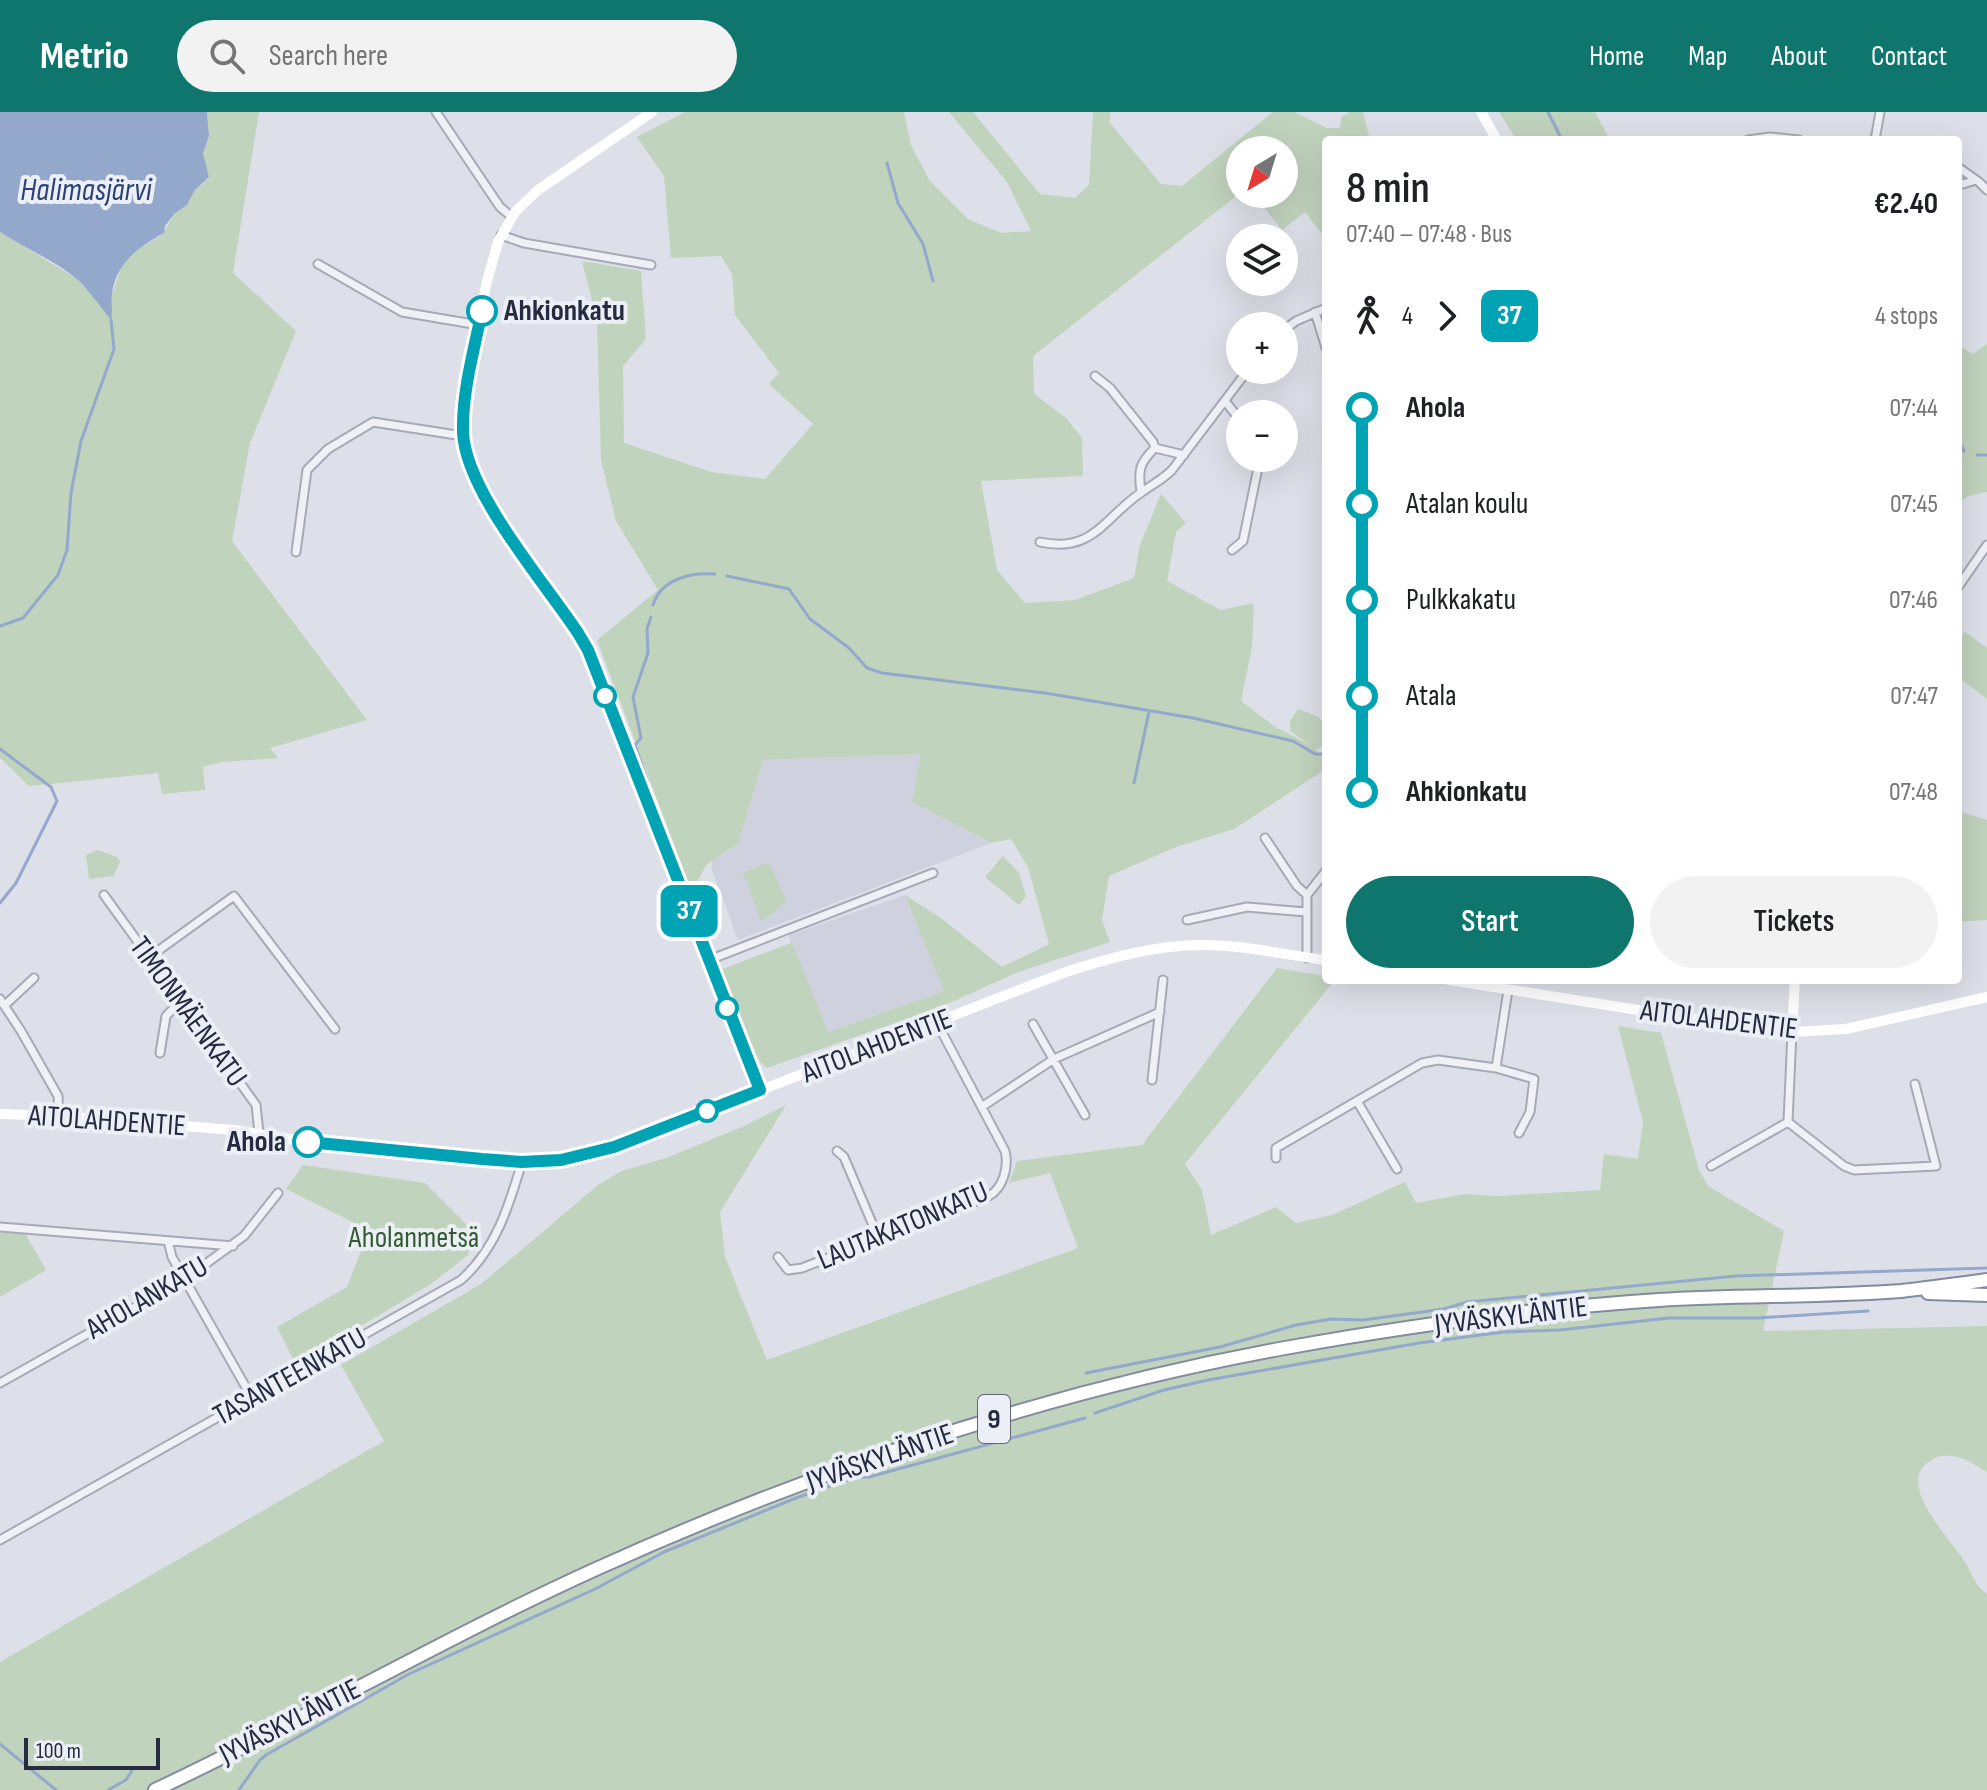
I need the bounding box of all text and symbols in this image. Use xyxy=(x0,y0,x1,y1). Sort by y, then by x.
search box xyxy=(177,20,737,92)
text: Metrio xyxy=(40,34,129,79)
icon: search xyxy=(205,34,249,78)
text: Search here xyxy=(269,38,388,74)
text: Home xyxy=(1589,40,1644,73)
text: Map xyxy=(1688,40,1727,73)
text: About xyxy=(1771,40,1827,73)
text: Contact xyxy=(1871,40,1947,73)
north arrow xyxy=(1226,136,1298,208)
map controls xyxy=(1226,136,1298,472)
text: 8 min xyxy=(1346,162,1430,215)
water label: Halimasjärvi xyxy=(20,171,153,210)
text: €2.40 xyxy=(1874,186,1938,222)
text: 07:40 – 07:48 · Bus xyxy=(1346,219,1512,250)
button: layers xyxy=(1226,224,1298,296)
place label: Ahkionkatu xyxy=(503,293,625,329)
icon: walk xyxy=(1346,294,1390,338)
icon: forward xyxy=(1425,294,1469,338)
marker: Ahkionkatu xyxy=(467,296,497,326)
text: 37 xyxy=(1497,299,1522,332)
text: 4 xyxy=(1402,301,1413,332)
text: 4 stops xyxy=(1875,301,1938,332)
button: + xyxy=(1226,312,1298,384)
text: Ahola xyxy=(1406,390,1465,426)
text: 07:44 xyxy=(1889,393,1938,424)
button: − xyxy=(1226,400,1298,472)
text: Atalan koulu xyxy=(1406,486,1528,522)
text: 07:45 xyxy=(1890,489,1938,520)
text: Pulkkakatu xyxy=(1406,582,1516,618)
text: 07:46 xyxy=(1889,585,1938,616)
text: Atala xyxy=(1406,678,1457,714)
text: 07:47 xyxy=(1890,681,1938,712)
unlabelled marker xyxy=(594,685,616,707)
text: Ahkionkatu xyxy=(1406,774,1527,810)
text: 07:48 xyxy=(1889,777,1938,808)
button: Start xyxy=(1346,876,1634,968)
button: Tickets xyxy=(1650,876,1938,968)
line badge: 37 xyxy=(653,885,725,937)
text: 37 xyxy=(677,894,701,927)
street label: TIMONMÄENKATU xyxy=(121,930,255,1094)
street label: AITOLAHDENTIE xyxy=(1637,992,1800,1047)
unlabelled marker xyxy=(716,997,738,1019)
street label: AITOLAHDENTIE xyxy=(796,1001,957,1091)
street label: AITOLAHDENTIE xyxy=(26,1097,187,1144)
unlabelled marker xyxy=(696,1100,718,1122)
place label: Ahola xyxy=(226,1124,286,1160)
marker: Ahola xyxy=(293,1127,323,1157)
street label: LAUTAKATONKATU xyxy=(812,1174,994,1278)
park label: Aholanmetsä xyxy=(348,1220,479,1256)
street label: AHOLANKATU xyxy=(79,1249,214,1348)
street label: JYVÄSKYLÄNTIE xyxy=(1432,1289,1589,1343)
street label: TASANTEENKATU xyxy=(207,1320,373,1434)
road number: 9 xyxy=(978,1395,1010,1443)
street label: JYVÄSKYLÄNTIE xyxy=(801,1416,958,1500)
street label: JYVÄSKYLÄNTIE xyxy=(213,1671,367,1773)
scale bar xyxy=(24,1734,160,1770)
text: 100 m xyxy=(36,1738,81,1765)

